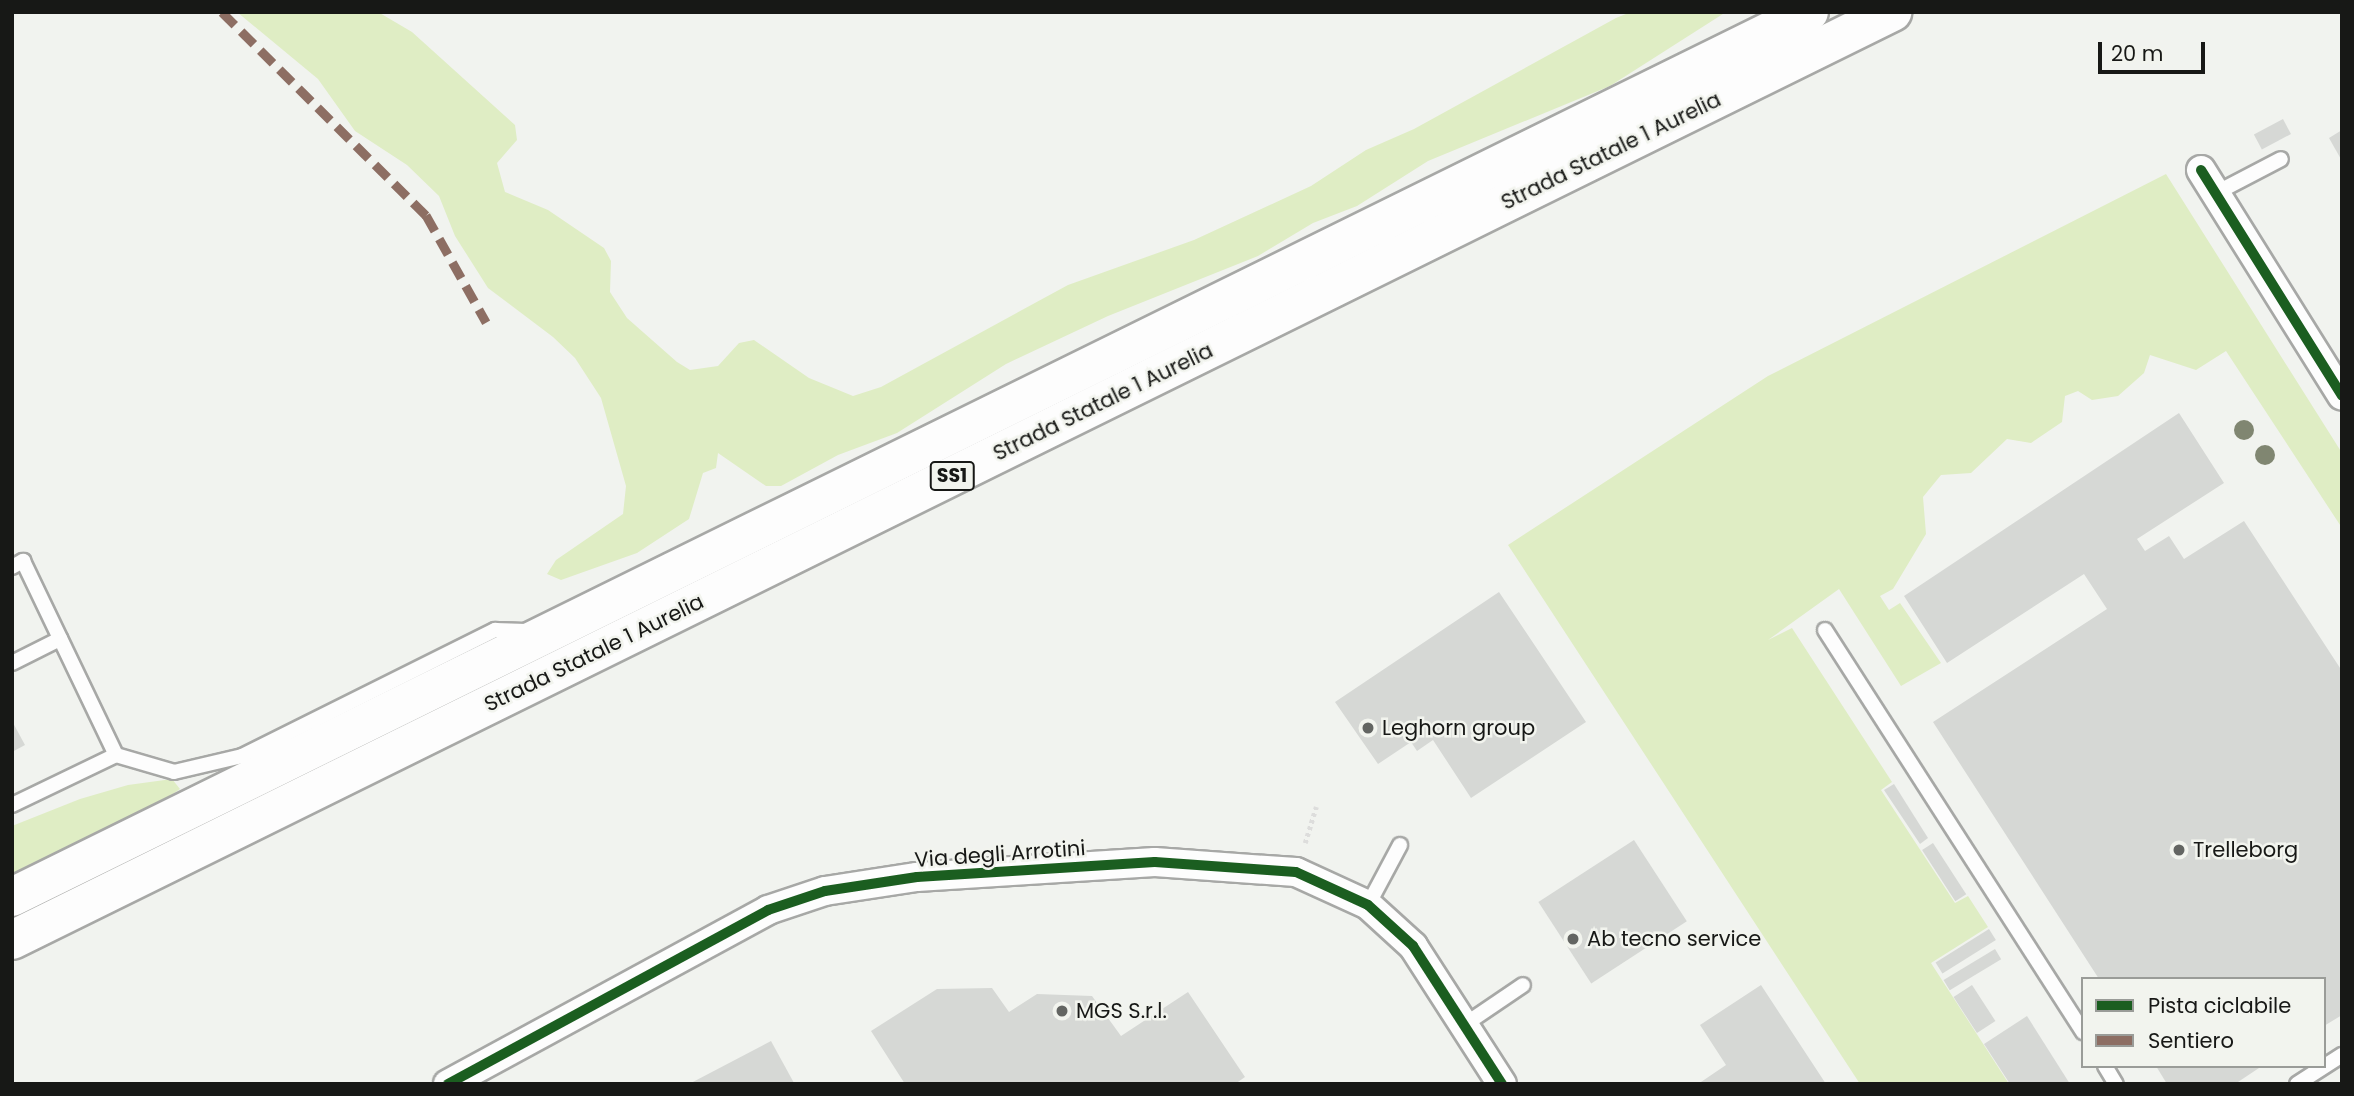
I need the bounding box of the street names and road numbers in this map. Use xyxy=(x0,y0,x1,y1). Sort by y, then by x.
street label: Strada Statale 1 Aurelia xyxy=(1497,87,1725,215)
street label: Strada Statale 1 Aurelia xyxy=(989,338,1217,466)
road number: SS1 xyxy=(929,461,975,491)
street label: Strada Statale 1 Aurelia xyxy=(480,589,708,717)
street label: Via degli Arrotini xyxy=(914,835,1086,873)

